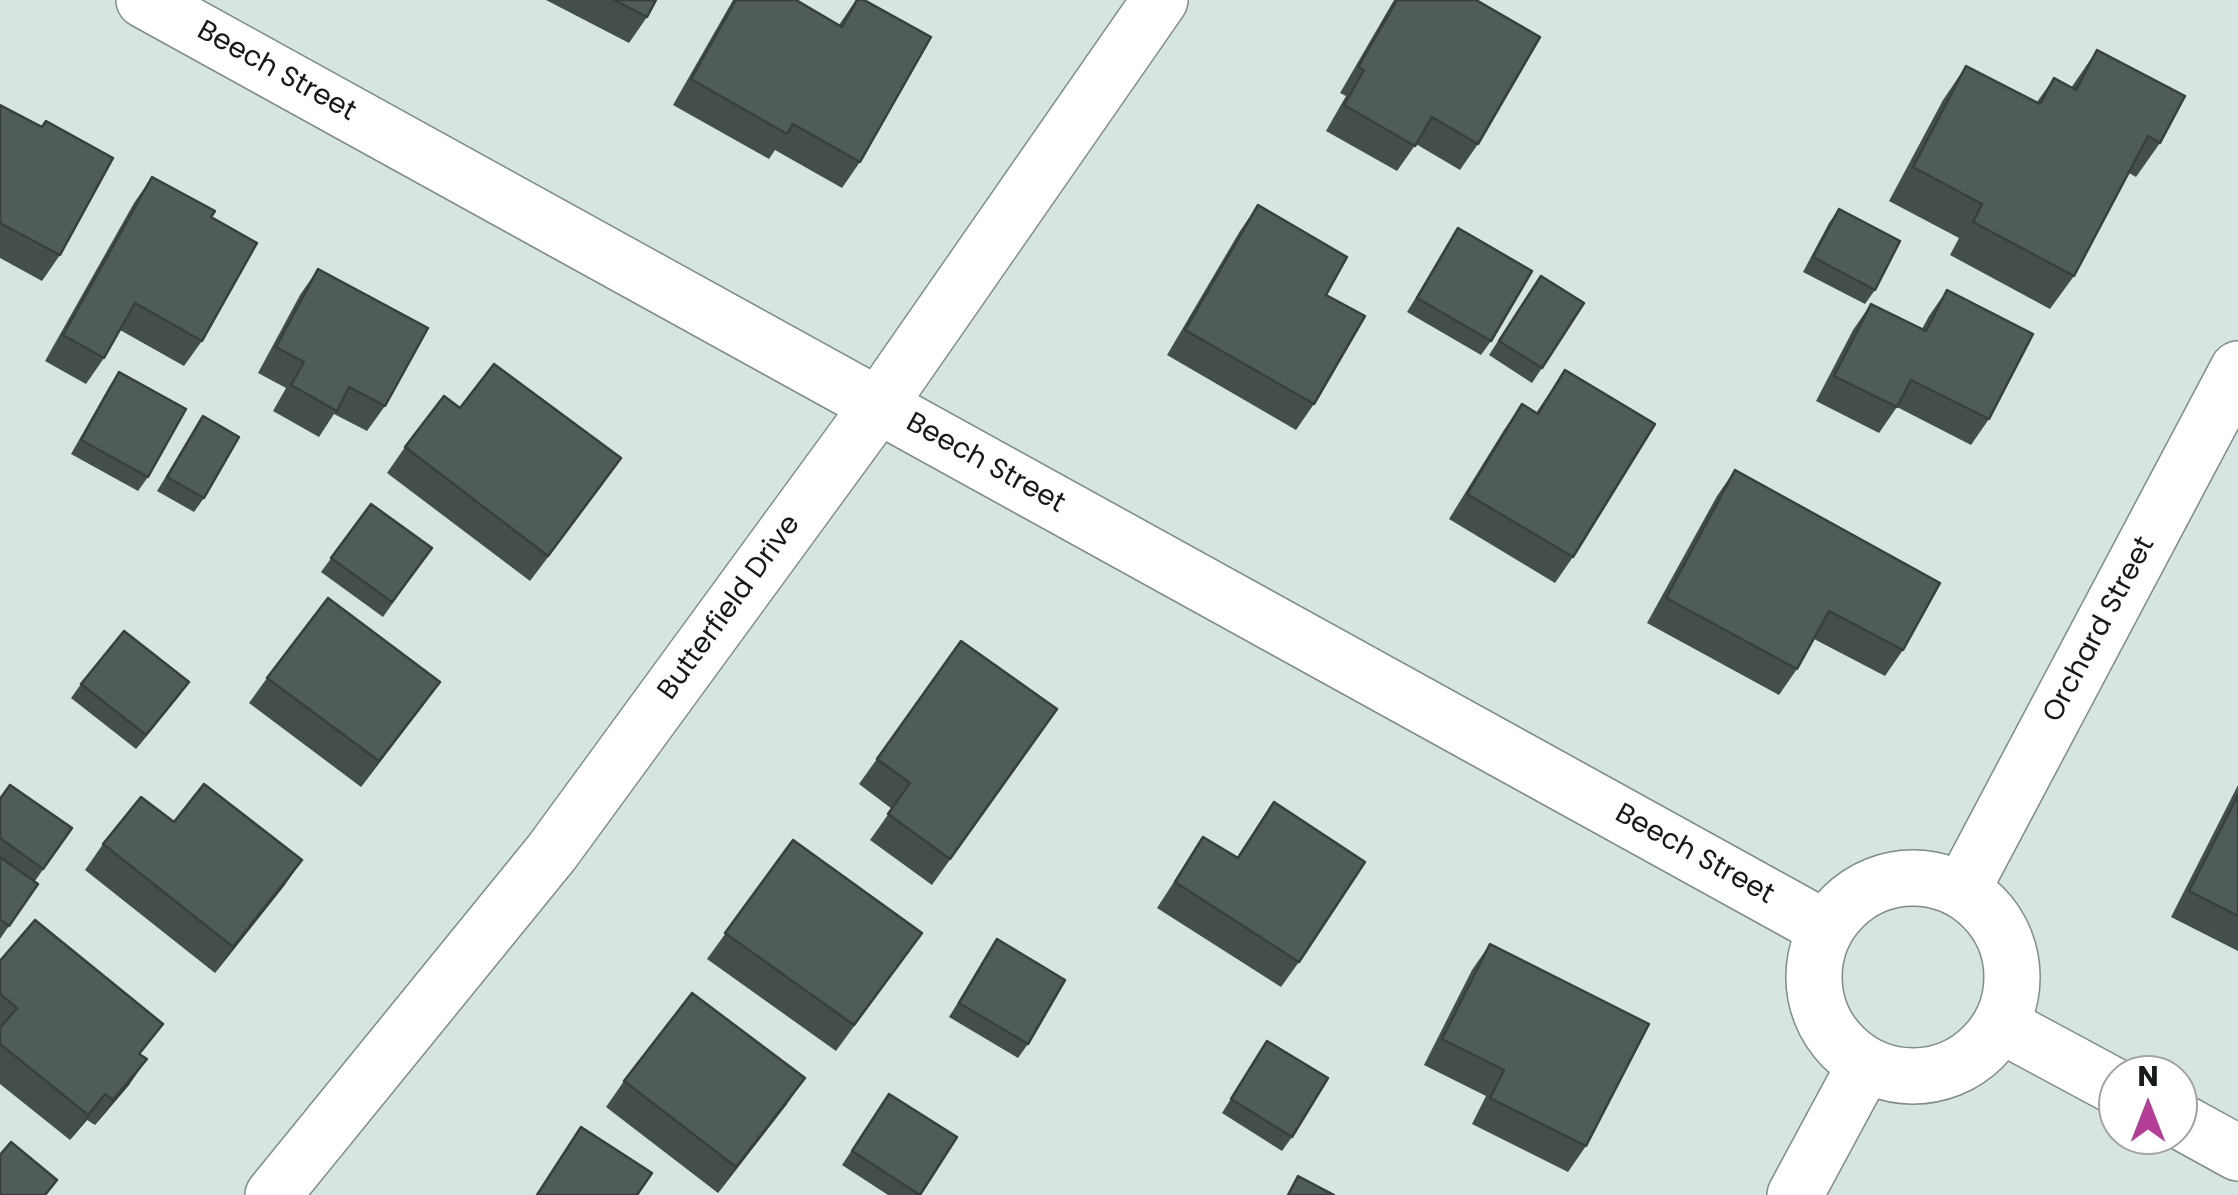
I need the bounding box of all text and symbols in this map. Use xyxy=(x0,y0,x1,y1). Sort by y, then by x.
street label: Beech Street xyxy=(191,15,361,129)
street label: Beech Street xyxy=(900,407,1070,521)
street label: Butterfield Drive xyxy=(652,509,808,707)
street label: Orchard Street xyxy=(2037,532,2163,728)
street label: Beech Street xyxy=(1609,798,1779,912)
north arrow xyxy=(2098,1055,2198,1155)
text: N xyxy=(2137,1057,2159,1096)

